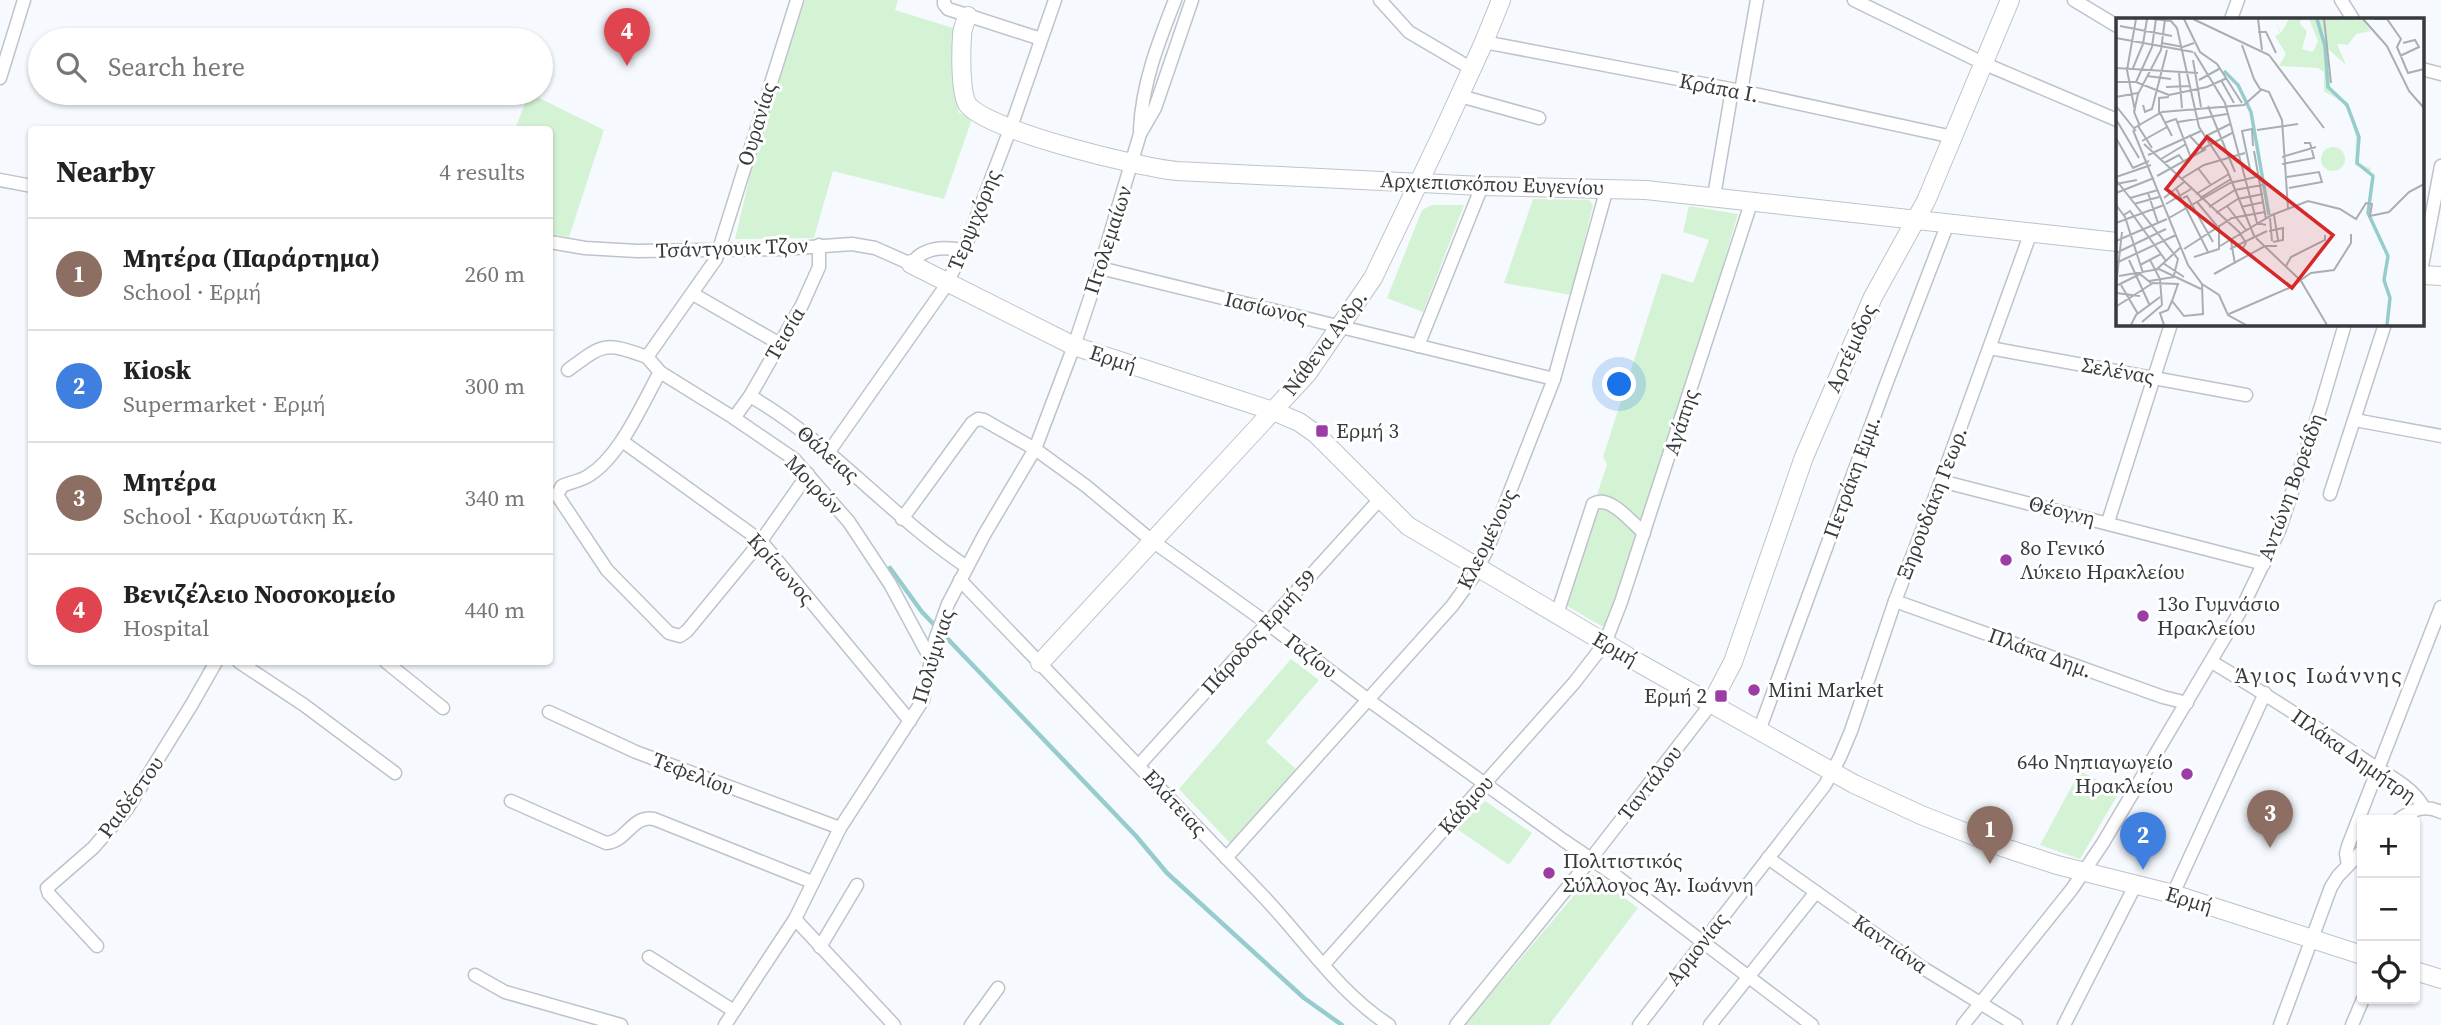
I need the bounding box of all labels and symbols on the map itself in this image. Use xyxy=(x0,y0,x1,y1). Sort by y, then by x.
pin: 4 xyxy=(604,8,650,66)
inset map xyxy=(2116,18,2424,326)
street label: Κράπα Ι. xyxy=(1677,66,1761,109)
street label: Ουρανίας xyxy=(730,78,783,169)
street label: Τερψιχόρης xyxy=(940,165,1007,275)
street label: Αρχιεπισκόπου Ευγενίου xyxy=(1380,165,1604,202)
street label: Πτολεμαίων xyxy=(1076,182,1139,298)
street label: Τσάντγουικ Τζον xyxy=(655,230,809,265)
street label: Ιασίωνος xyxy=(1222,284,1310,331)
street label: Νάθενα Ανδρ. xyxy=(1275,284,1374,401)
street label: Αρτέμιδος xyxy=(1818,299,1883,397)
street label: Τεισία xyxy=(758,301,812,366)
street label: Ερμή xyxy=(1086,337,1140,380)
street label: Σελένας xyxy=(2079,350,2157,391)
your location xyxy=(1602,367,1636,401)
street label: Αγάπης xyxy=(1656,385,1705,459)
street label: Αντώνη Βορεάδη xyxy=(2250,409,2331,565)
street label: Πετράκη Εμμ. xyxy=(1816,411,1887,542)
place label: Ερμή 3 xyxy=(1336,416,1399,445)
street label: Θάλειας xyxy=(791,418,866,489)
marker: Ερμή 3 xyxy=(1314,423,1330,439)
street label: Ξηρουδάκη Γεωρ. xyxy=(1889,423,1974,583)
street label: Μοιρών xyxy=(779,448,850,521)
street label: Κλεομένους xyxy=(1450,484,1523,594)
street label: Θέογνη xyxy=(2026,488,2098,533)
street label: Κρίτωνος xyxy=(741,526,822,611)
place label: 8ο Γενικό Λύκειο Ηρακλείου xyxy=(2020,533,2185,586)
marker: 8ο Γενικό Λύκειο Ηρακλείου xyxy=(1998,552,2014,568)
street label: Πάροδος Ερμή 59 xyxy=(1194,563,1323,701)
place label: 13o Γυμνάσιο Ηρακλείου xyxy=(2157,589,2280,642)
street label: Πολύμνιας xyxy=(904,605,961,707)
marker: 13o Γυμνάσιο Ηρακλείου xyxy=(2135,608,2151,624)
street label: Πλάκα Δημ. xyxy=(1984,620,2096,685)
street label: Ερμή xyxy=(1587,624,1643,673)
street label: Γαζίου xyxy=(1279,626,1343,685)
district label: Άγιος Ιωάννης xyxy=(2234,659,2404,691)
place label: Mini Market xyxy=(1768,675,1884,704)
place label: Ερμή 2 xyxy=(1644,681,1707,710)
marker: Mini Market xyxy=(1746,682,1762,698)
marker: Ερμή 2 xyxy=(1713,688,1729,704)
street label: Πλάκα Δημήτρη xyxy=(2286,702,2422,809)
street label: Ταντάλου xyxy=(1611,739,1688,826)
street label: Τεφελίου xyxy=(648,745,738,802)
place label: 64ο Νηπιαγωγείο Ηρακλείου xyxy=(2017,747,2173,800)
street label: Ραιδέστου xyxy=(91,750,170,844)
street label: Ελάτειας xyxy=(1137,763,1214,842)
marker: 64ο Νηπιαγωγείο Ηρακλείου xyxy=(2179,766,2195,782)
street label: Κάδμου xyxy=(1431,769,1500,840)
pin: 3 xyxy=(2247,790,2293,848)
pin: 1 xyxy=(1967,806,2013,864)
pin: 2 xyxy=(2120,812,2166,870)
place label: Πολιτιστικός Σύλλογος Άγ. Ιωάννη xyxy=(1563,846,1754,899)
marker: Πολιτιστικός Σύλλογος Άγ. Ιωάννη xyxy=(1541,865,1557,881)
street label: Ερμή xyxy=(2162,879,2216,920)
street label: Αρμονίας xyxy=(1659,906,1734,991)
street label: Καντιάνα xyxy=(1847,907,1934,980)

